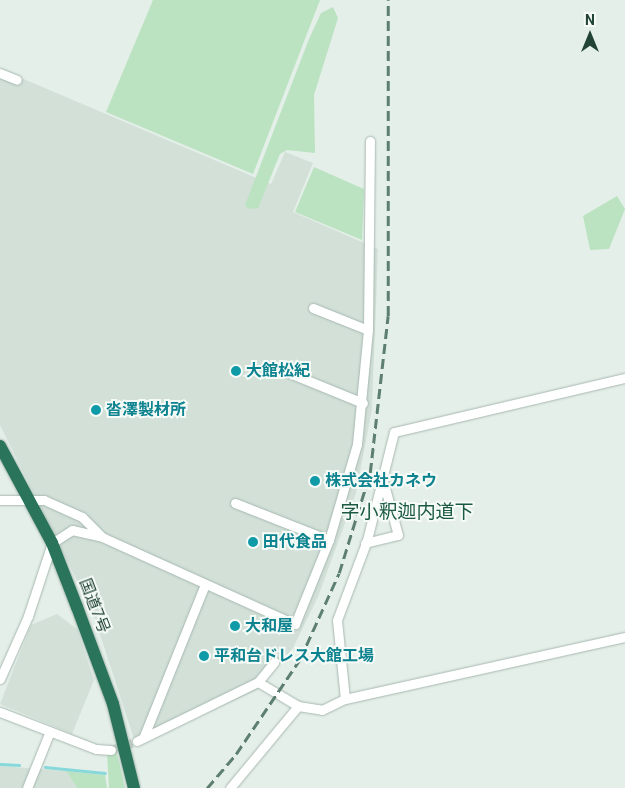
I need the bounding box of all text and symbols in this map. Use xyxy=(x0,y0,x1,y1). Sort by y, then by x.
north arrow xyxy=(565,10,615,60)
text: N xyxy=(585,12,595,28)
place label: 大館松紀 xyxy=(246,361,310,381)
marker: 大館松紀 xyxy=(230,365,242,377)
place label: 沓澤製材所 xyxy=(106,400,186,420)
marker: 沓澤製材所 xyxy=(90,404,102,416)
place label: 株式会社カネウ xyxy=(325,471,437,491)
marker: 株式会社カネウ xyxy=(309,475,321,487)
district label: 字小釈迦内道下 xyxy=(341,501,473,523)
place label: 田代食品 xyxy=(263,532,327,552)
marker: 田代食品 xyxy=(247,536,259,548)
street label: 国道7号 xyxy=(75,576,113,636)
place label: 大和屋 xyxy=(245,616,293,636)
marker: 大和屋 xyxy=(229,620,241,632)
place label: 平和台ドレス大館工場 xyxy=(214,646,374,666)
marker: 平和台ドレス大館工場 xyxy=(198,650,210,662)

